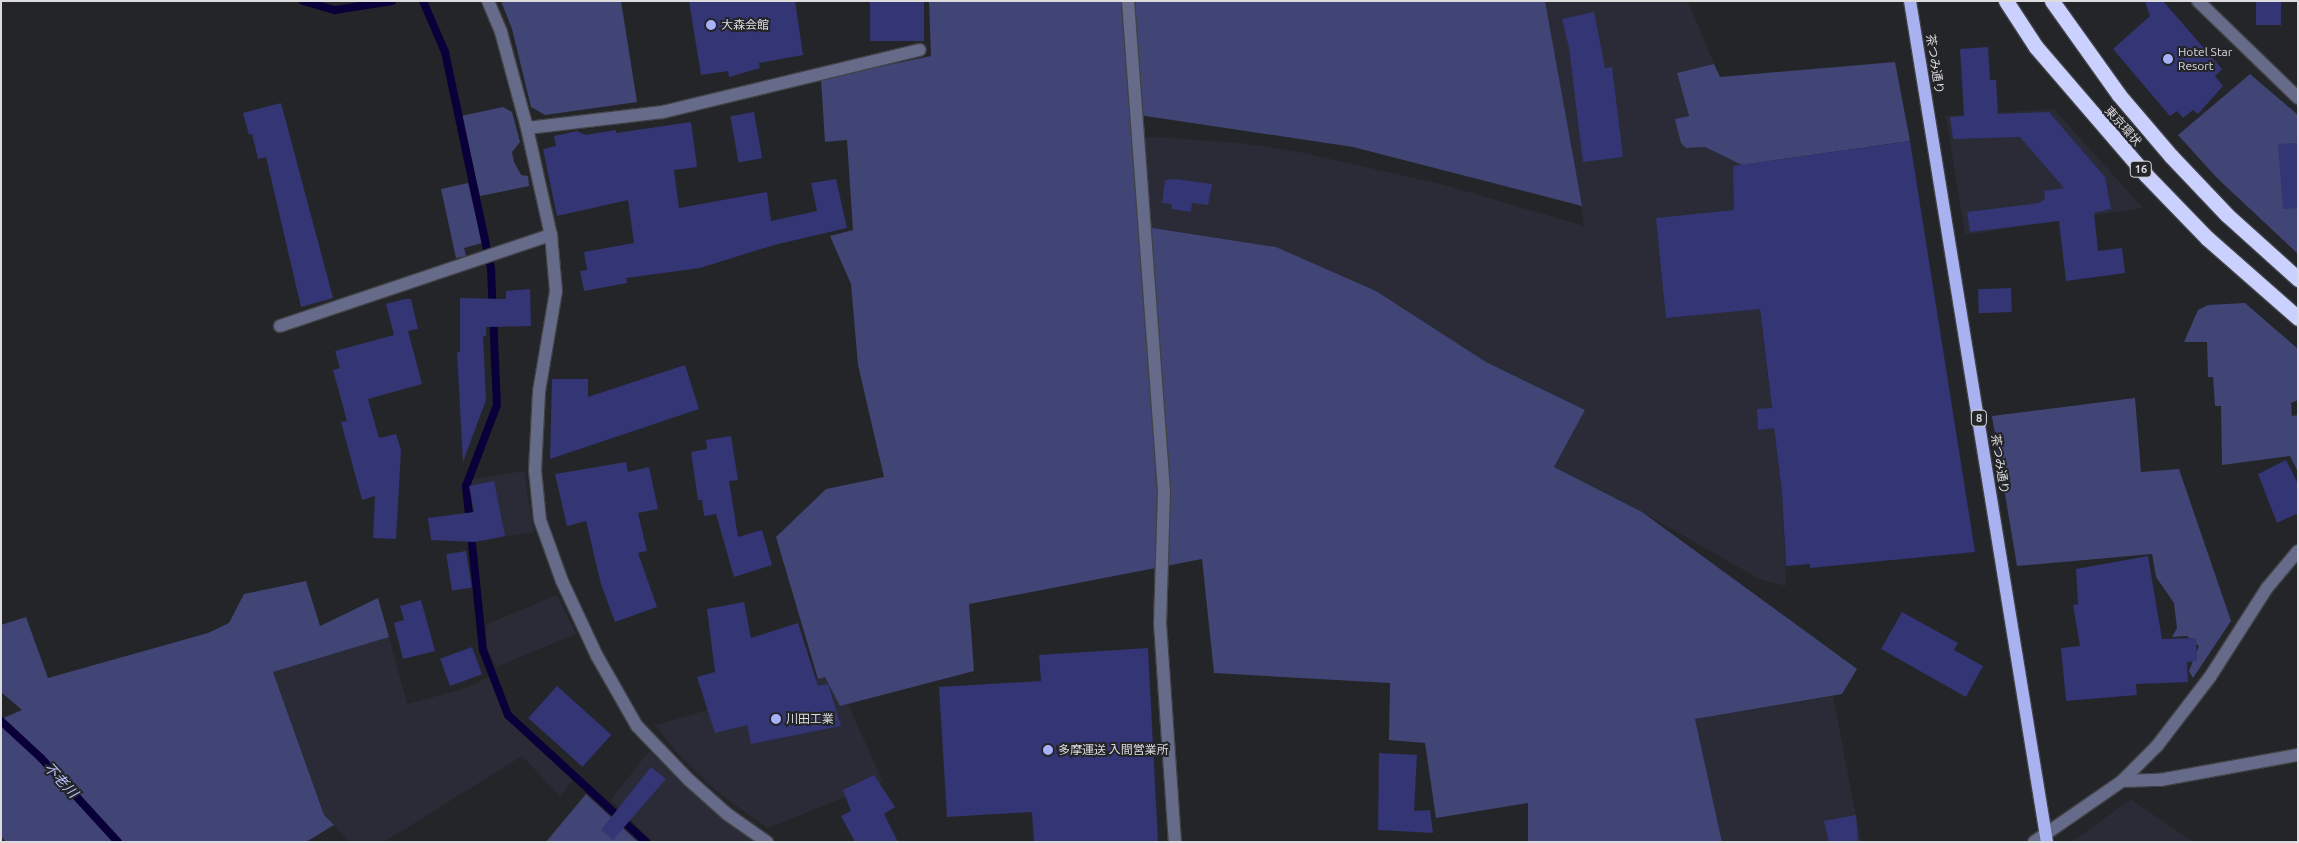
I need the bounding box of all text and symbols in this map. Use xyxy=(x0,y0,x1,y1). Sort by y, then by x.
place label: 大森会館 xyxy=(721,18,769,32)
marker: 大森会館 xyxy=(705,19,717,31)
street label: 茶つみ通り xyxy=(1923,33,1947,95)
place label: Hotel Star Resort xyxy=(2178,45,2232,73)
marker: Hotel Star Resort xyxy=(2162,53,2174,65)
street label: 東京環状 xyxy=(2102,103,2144,149)
road number: 16 xyxy=(2130,160,2152,178)
road number: 8 xyxy=(1970,409,1988,426)
street label: 茶つみ通り xyxy=(1988,433,2012,495)
place label: 川田工業 xyxy=(786,712,834,726)
marker: 川田工業 xyxy=(770,713,782,725)
place label: 多摩運送 入間営業所 xyxy=(1058,743,1169,757)
marker: 多摩運送 入間営業所 xyxy=(1042,744,1054,756)
water label: 不老川 xyxy=(41,759,81,801)

